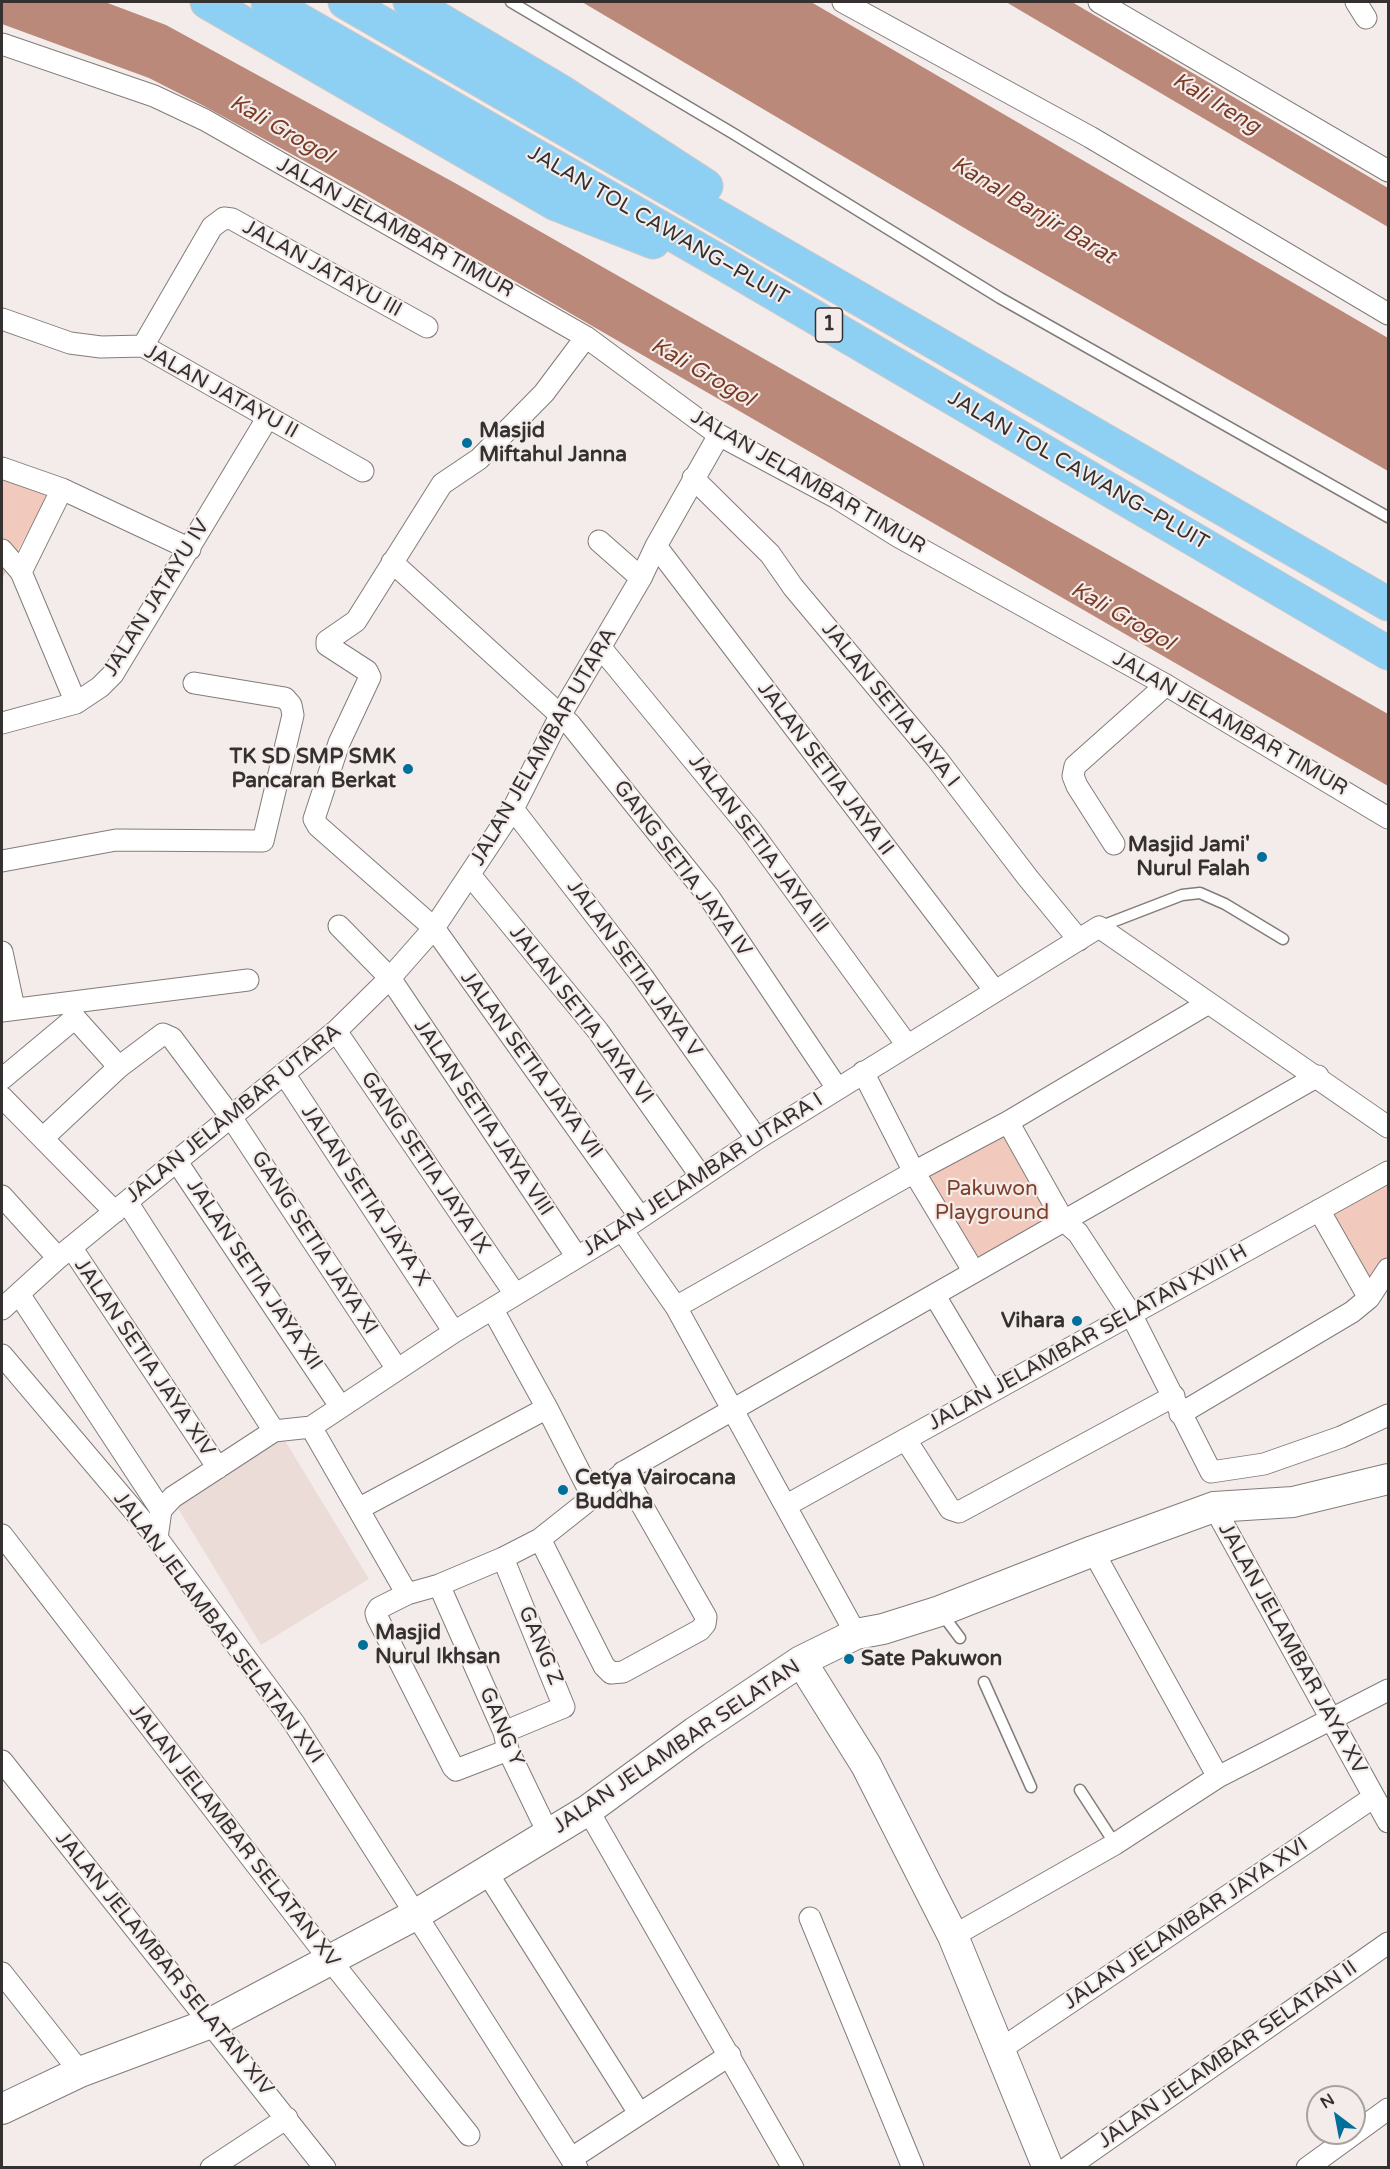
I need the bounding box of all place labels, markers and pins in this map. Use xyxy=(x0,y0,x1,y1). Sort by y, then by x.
place label: Masjid Miftahul Janna xyxy=(479,418,627,468)
marker: Masjid Miftahul Janna xyxy=(460,436,474,450)
place label: TK SD SMP SMK Pancaran Berkat xyxy=(229,744,396,794)
marker: TK SD SMP SMK Pancaran Berkat xyxy=(401,762,415,776)
place label: Masjid Jami' Nurul Falah xyxy=(1128,832,1250,882)
marker: Masjid Jami' Nurul Falah xyxy=(1255,850,1269,864)
place label: Vihara xyxy=(1001,1308,1065,1334)
marker: Vihara xyxy=(1070,1314,1084,1328)
place label: Cetya Vairocana Buddha xyxy=(575,1465,736,1515)
marker: Cetya Vairocana Buddha xyxy=(556,1483,570,1497)
place label: Masjid Nurul Ikhsan xyxy=(375,1620,501,1670)
marker: Masjid Nurul Ikhsan xyxy=(356,1638,370,1652)
place label: Sate Pakuwon xyxy=(861,1646,1002,1672)
marker: Sate Pakuwon xyxy=(842,1652,856,1666)

